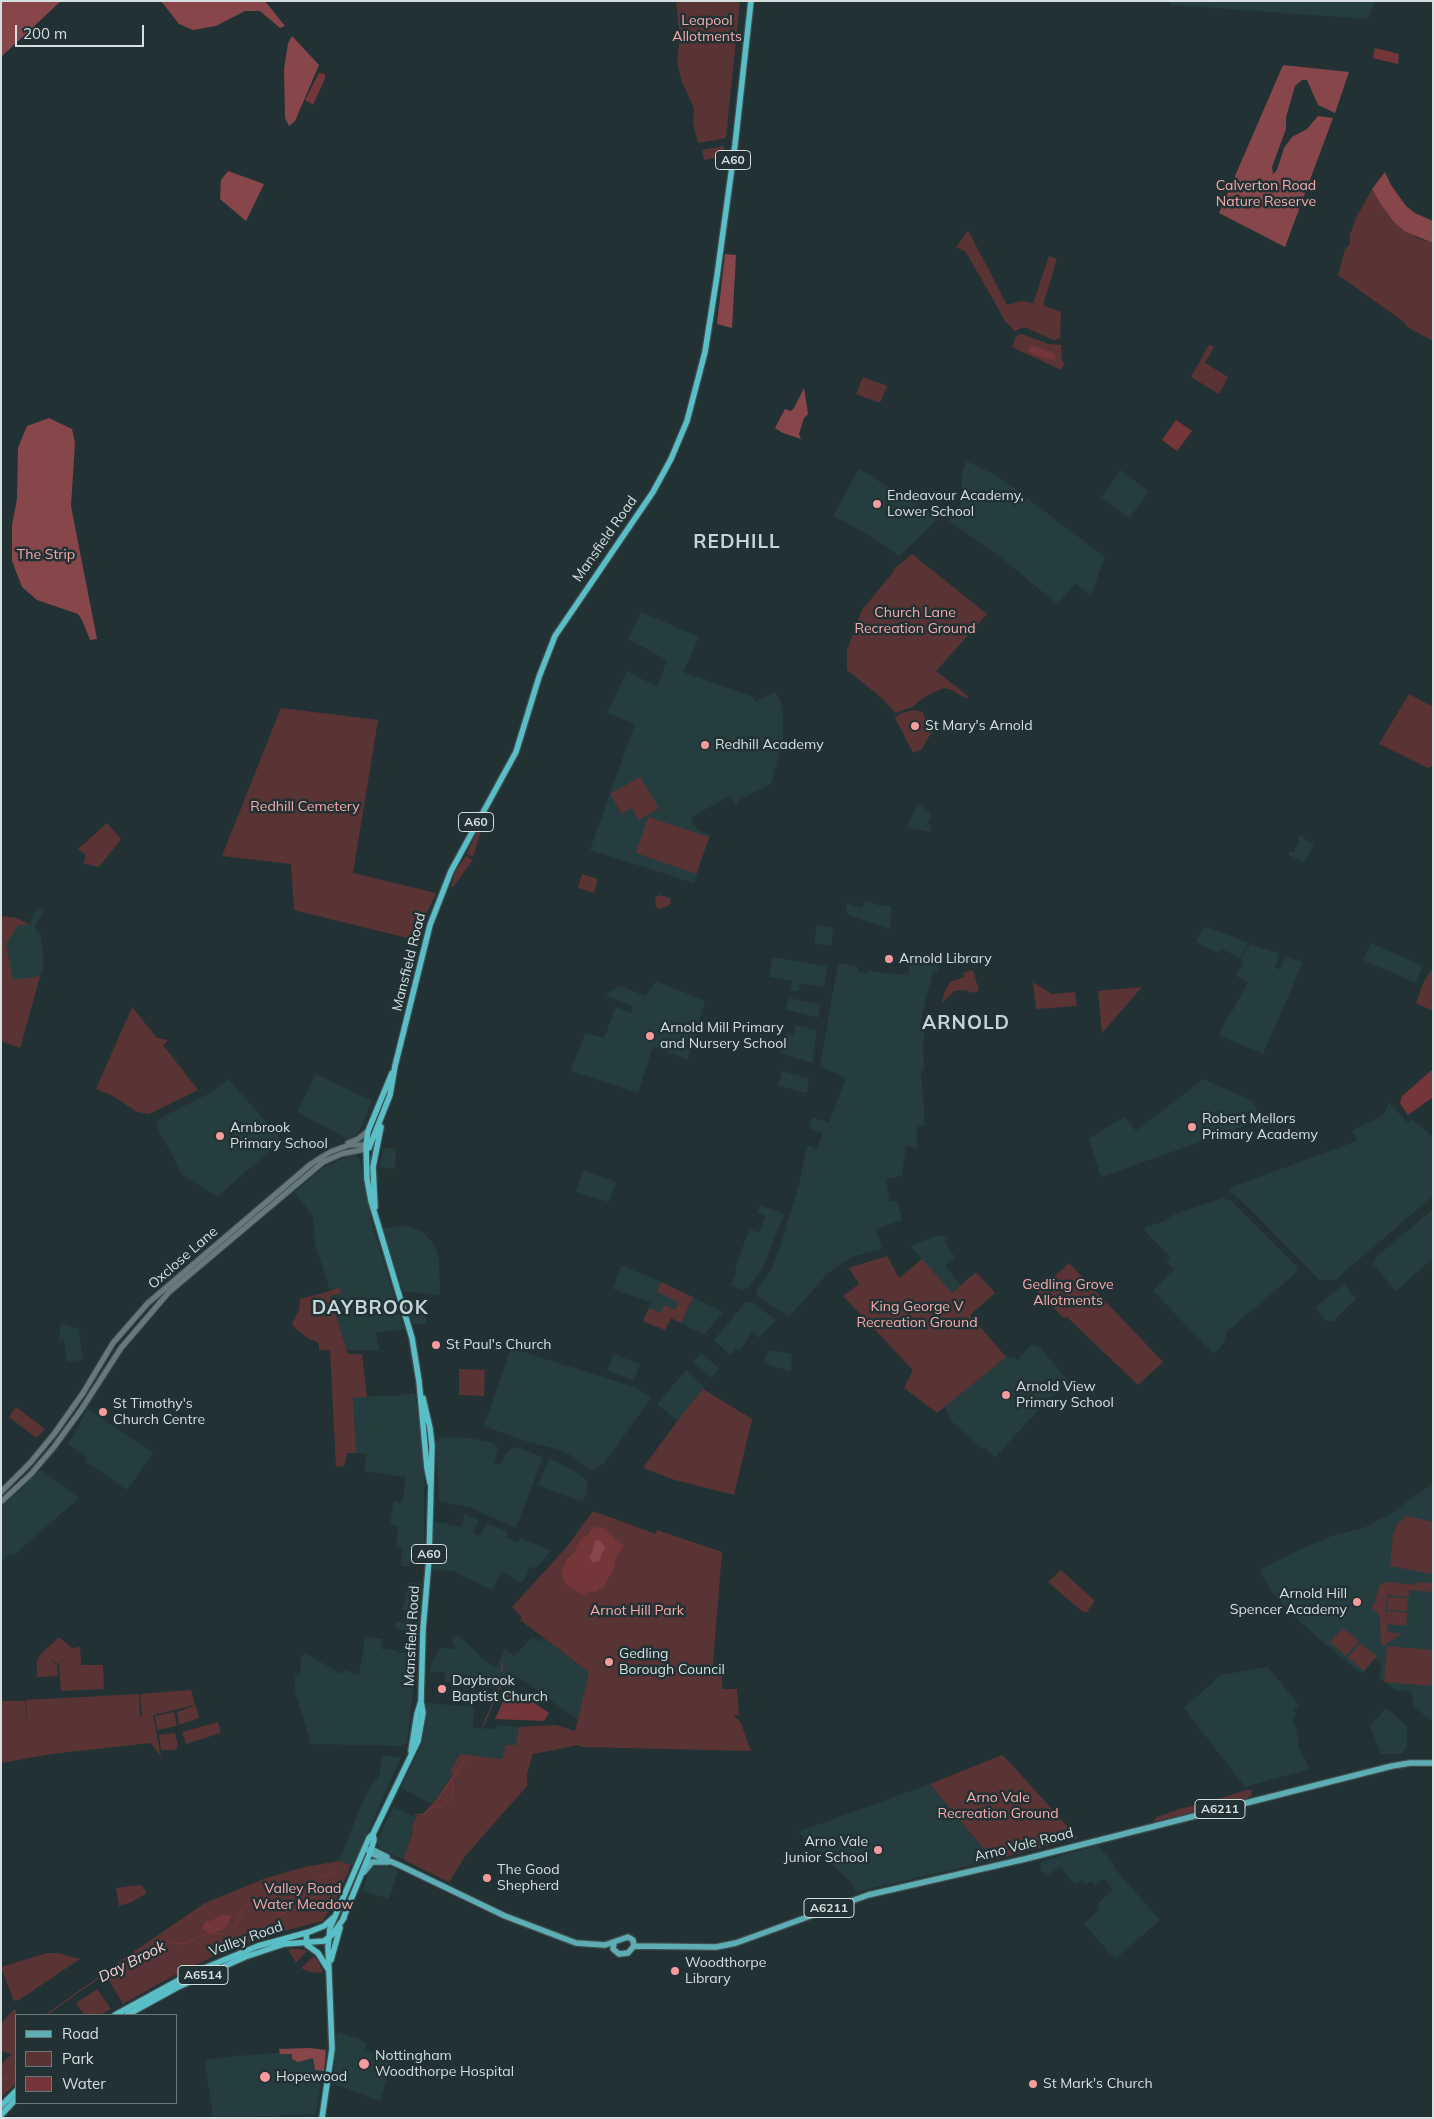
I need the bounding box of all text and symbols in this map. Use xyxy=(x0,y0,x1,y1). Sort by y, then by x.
park label: Leapool Allotments xyxy=(672,13,742,46)
scale bar xyxy=(18,15,146,47)
text: 200 m xyxy=(23,24,67,43)
road number: A60 xyxy=(716,150,750,170)
park label: Calverton Road Nature Reserve xyxy=(1216,178,1316,210)
place label: Endeavour Academy, Lower School xyxy=(887,488,1024,520)
street label: Mansfield Road xyxy=(569,493,641,585)
marker: Endeavour Academy, Lower School xyxy=(871,498,883,510)
district label: REDHILL xyxy=(692,531,782,553)
park label: The Strip xyxy=(17,547,75,563)
park label: Church Lane Recreation Ground xyxy=(854,605,976,638)
place label: St Mary's Arnold xyxy=(925,718,1033,734)
marker: St Mary's Arnold xyxy=(909,720,921,732)
place label: Redhill Academy xyxy=(715,737,824,753)
marker: Redhill Academy xyxy=(699,739,711,751)
park label: Redhill Cemetery xyxy=(250,799,360,815)
road number: A60 xyxy=(458,812,494,832)
street label: Mansfield Road xyxy=(389,911,429,1013)
place label: Arnold Library xyxy=(899,951,992,967)
marker: Arnold Library xyxy=(883,953,895,965)
district label: ARNOLD xyxy=(921,1012,1011,1034)
place label: Arnold Mill Primary and Nursery School xyxy=(660,1020,787,1052)
marker: Arnold Mill Primary and Nursery School xyxy=(644,1030,656,1042)
place label: Robert Mellors Primary Academy xyxy=(1202,1111,1318,1144)
place label: Arnbrook Primary School xyxy=(230,1120,328,1152)
marker: Robert Mellors Primary Academy xyxy=(1186,1121,1198,1133)
marker: Arnbrook Primary School xyxy=(214,1130,226,1142)
street label: Oxclose Lane xyxy=(145,1223,221,1293)
park label: Gedling Grove Allotments xyxy=(1022,1277,1114,1310)
district label: DAYBROOK xyxy=(311,1297,429,1319)
park label: King George V Recreation Ground xyxy=(856,1299,978,1331)
place label: St Paul's Church xyxy=(446,1337,552,1353)
marker: St Paul's Church xyxy=(430,1339,442,1351)
place label: Arnold View Primary School xyxy=(1016,1379,1114,1411)
marker: Arnold View Primary School xyxy=(1000,1389,1012,1401)
place label: St Timothy's Church Centre xyxy=(113,1396,205,1428)
marker: St Timothy's Church Centre xyxy=(97,1406,109,1418)
road number: A60 xyxy=(412,1545,446,1564)
street label: Mansfield Road xyxy=(401,1585,423,1687)
place label: Arnold Hill Spencer Academy xyxy=(1230,1586,1347,1618)
marker: Arnold Hill Spencer Academy xyxy=(1351,1596,1363,1608)
park label: Arnot Hill Park xyxy=(590,1603,684,1619)
place label: Gedling Borough Council xyxy=(619,1646,725,1678)
marker: Gedling Borough Council xyxy=(603,1656,615,1668)
place label: Daybrook Baptist Church xyxy=(452,1673,548,1705)
marker: Daybrook Baptist Church xyxy=(436,1683,448,1695)
park label: Arno Vale Recreation Ground xyxy=(937,1790,1059,1822)
road number: A6211 xyxy=(1195,1800,1245,1818)
street label: Arno Vale Road xyxy=(973,1825,1075,1865)
place label: Arno Vale Junior School xyxy=(784,1834,868,1866)
marker: Arno Vale Junior School xyxy=(872,1844,884,1856)
place label: The Good Shepherd xyxy=(497,1862,560,1894)
marker: The Good Shepherd xyxy=(481,1872,493,1884)
park label: Valley Road Water Meadow xyxy=(253,1881,353,1914)
road number: A6211 xyxy=(804,1899,854,1918)
street label: Valley Road xyxy=(207,1918,285,1960)
water label: Day Brook xyxy=(96,1938,168,1986)
place label: Woodthorpe Library xyxy=(685,1955,766,1988)
marker: Woodthorpe Library xyxy=(669,1965,681,1977)
road number: A6514 xyxy=(178,1966,228,1984)
legend xyxy=(15,2014,178,2104)
text: Road xyxy=(62,2024,99,2043)
place label: Nottingham Woodthorpe Hospital xyxy=(375,2048,514,2080)
text: Park xyxy=(62,2049,94,2068)
marker: Nottingham Woodthorpe Hospital xyxy=(357,2057,371,2071)
place label: Hopewood xyxy=(276,2069,347,2085)
marker: Hopewood xyxy=(258,2070,272,2084)
text: Water xyxy=(62,2074,106,2093)
place label: St Mark's Church xyxy=(1043,2076,1153,2092)
marker: St Mark's Church xyxy=(1027,2078,1039,2090)

